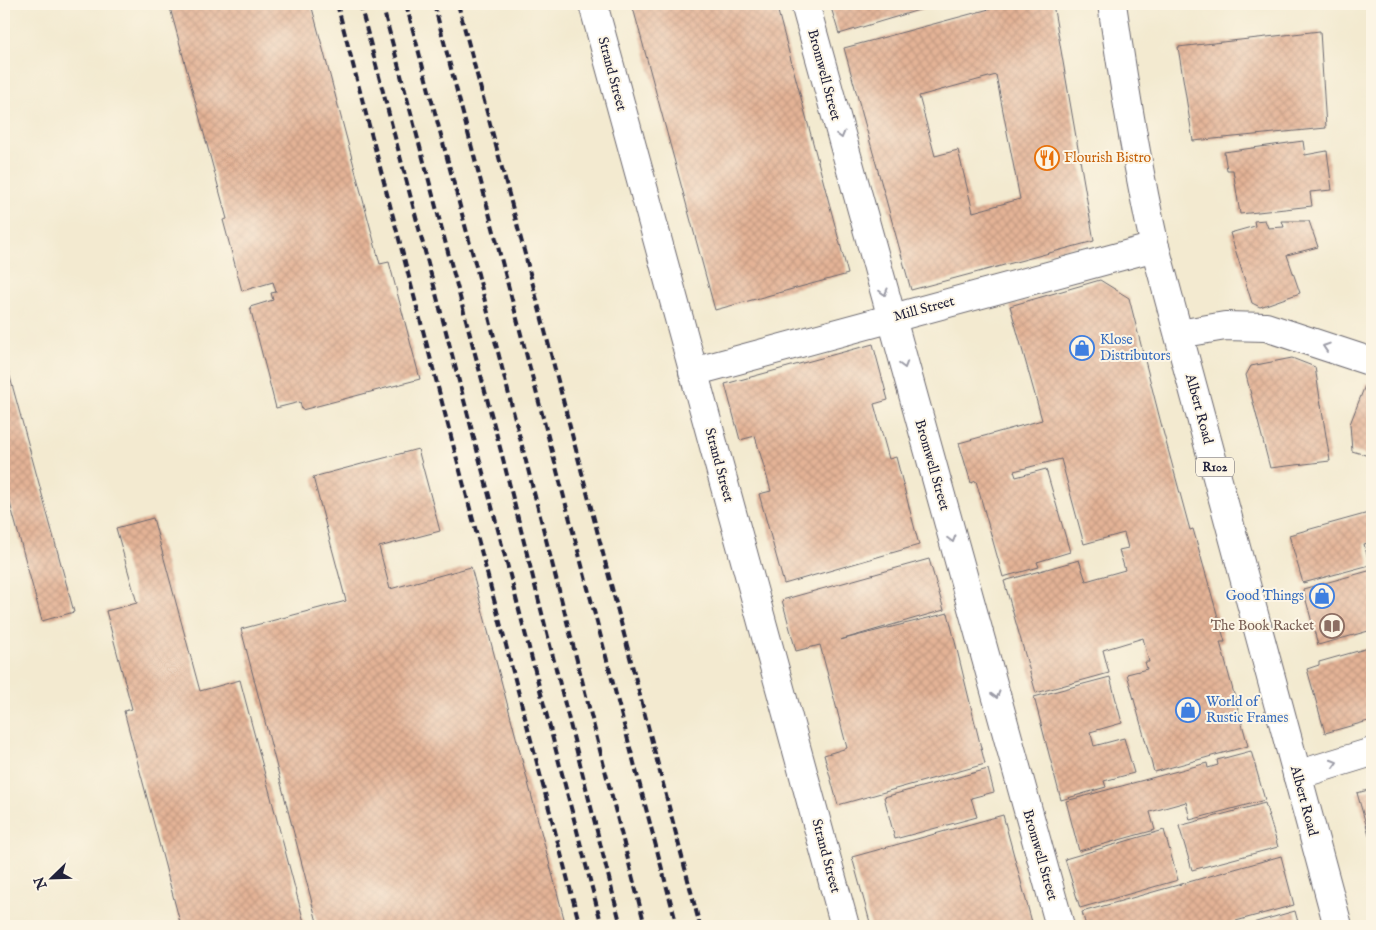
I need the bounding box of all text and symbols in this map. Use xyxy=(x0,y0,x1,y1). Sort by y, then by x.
street label: Bromwell Street xyxy=(803,27,845,123)
street label: Strand Street xyxy=(593,35,631,113)
one-way arrow xyxy=(835,131,845,139)
restaurant icon: Flourish Bistro xyxy=(1034,145,1060,171)
place label: Flourish Bistro xyxy=(1064,149,1152,167)
one-way arrow xyxy=(878,287,888,295)
street label: Mill Street xyxy=(892,292,957,326)
place label: Klose Distributors xyxy=(1100,331,1171,365)
shop icon: Klose Distributors xyxy=(1069,335,1095,361)
one-way arrow xyxy=(1322,343,1331,353)
one-way arrow xyxy=(898,361,909,370)
street label: Albert Road xyxy=(1181,371,1217,447)
street label: Bromwell Street xyxy=(910,418,954,513)
street label: Strand Street xyxy=(700,426,738,504)
road number: R102 xyxy=(1196,458,1234,477)
one-way arrow xyxy=(947,534,957,542)
shop icon: Good Things xyxy=(1309,583,1335,609)
place label: Good Things xyxy=(1226,587,1304,605)
library icon: The Book Racket xyxy=(1319,613,1345,639)
place label: The Book Racket xyxy=(1211,617,1314,635)
one-way arrow xyxy=(990,691,1000,699)
place label: World of Rustic Frames xyxy=(1206,693,1288,727)
shop icon: World of Rustic Frames xyxy=(1175,697,1201,723)
one-way arrow xyxy=(1330,759,1338,769)
street label: Albert Road xyxy=(1286,763,1322,839)
street label: Bromwell Street xyxy=(1018,808,1062,903)
street label: Strand Street xyxy=(807,817,845,895)
north arrow xyxy=(28,852,78,902)
text: N xyxy=(30,874,52,893)

